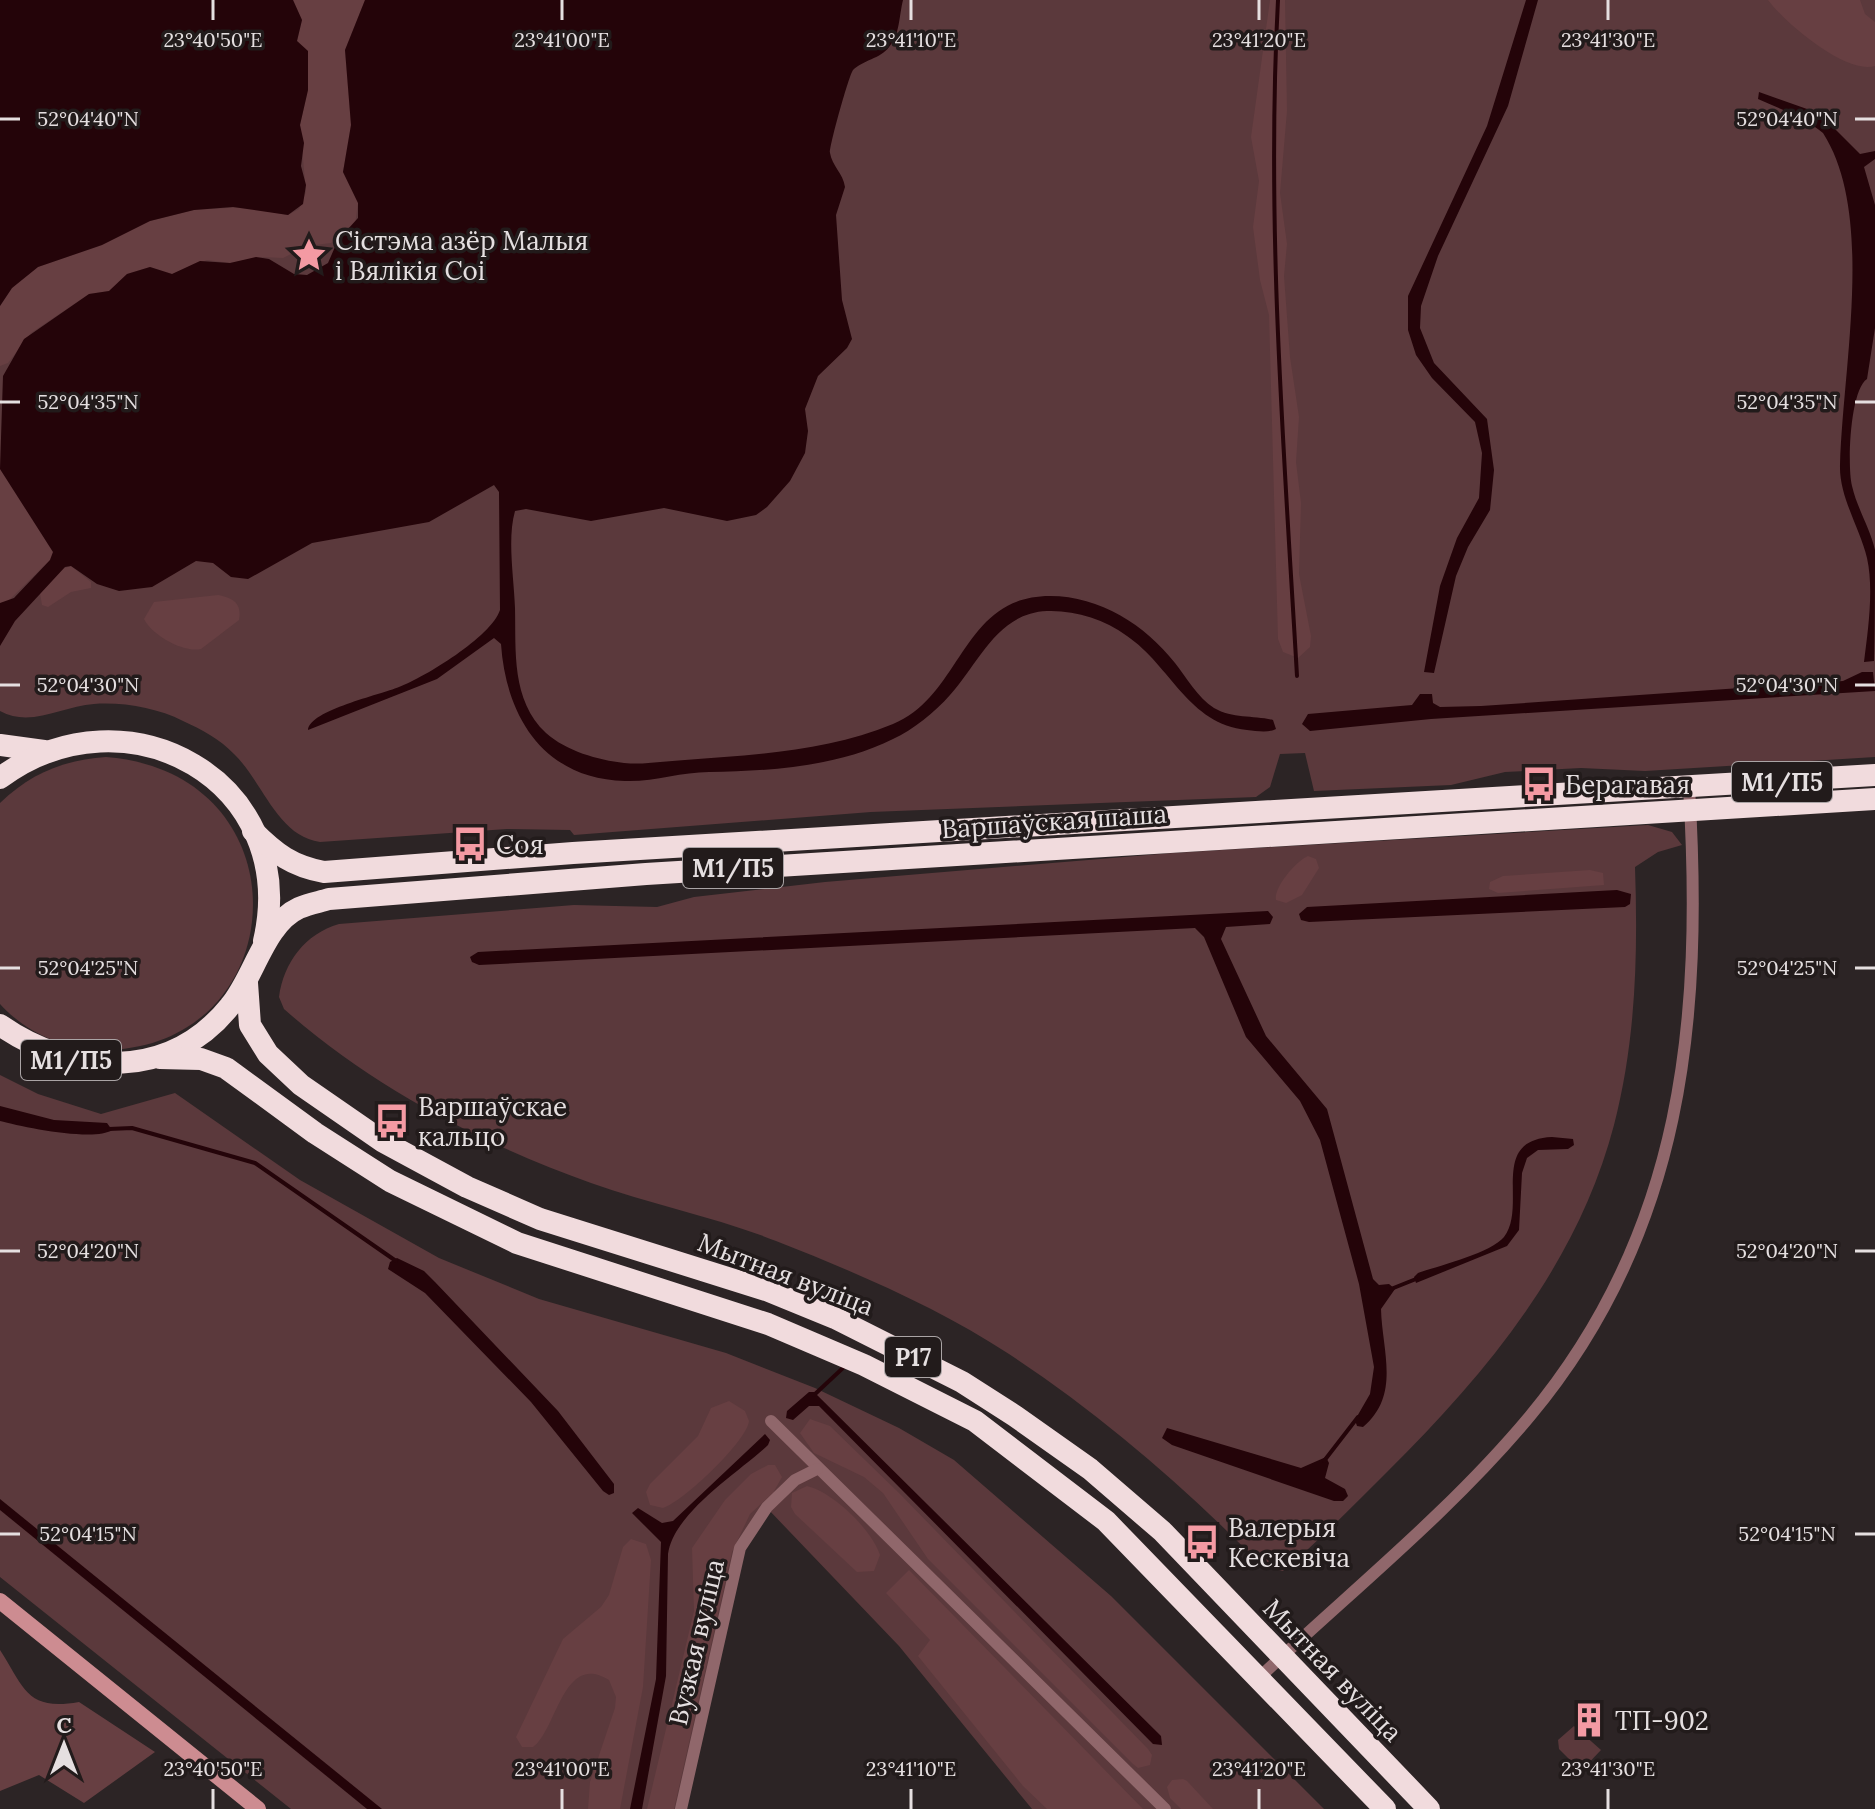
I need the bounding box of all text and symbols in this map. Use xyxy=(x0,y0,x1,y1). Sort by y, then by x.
text: 23°40'50"E xyxy=(163,27,263,52)
text: 23°41'00"E xyxy=(514,27,610,52)
text: 23°41'10"E xyxy=(866,27,956,52)
text: 23°41'20"E xyxy=(1212,27,1306,52)
text: 23°41'30"E xyxy=(1561,27,1655,52)
text: 52°04'40"N xyxy=(37,106,139,131)
text: 52°04'40"N xyxy=(1736,106,1838,131)
place label: Сістэма азёр Малыя і Вялікія Соі xyxy=(335,224,588,287)
place icon: Сістэма азёр Малыя і Вялікія Соі xyxy=(290,236,328,274)
text: 52°04'35"N xyxy=(37,389,139,414)
text: 52°04'35"N xyxy=(1736,389,1838,414)
text: 52°04'30"N xyxy=(37,672,139,697)
text: 52°04'30"N xyxy=(1736,672,1838,697)
road number: М1/П5 xyxy=(1732,762,1832,802)
bus stop icon: Берагавая xyxy=(1520,765,1558,803)
place label: Берагавая xyxy=(1565,768,1690,801)
street label: Варшаўская шаша xyxy=(940,797,1168,845)
bus stop icon: Соя xyxy=(451,825,489,863)
place label: Соя xyxy=(496,828,544,861)
road number: М1/П5 xyxy=(683,848,783,888)
text: 52°04'25"N xyxy=(38,955,138,980)
text: 52°04'25"N xyxy=(1737,955,1837,980)
road number: М1/П5 xyxy=(21,1040,121,1080)
place label: Варшаўскае кальцо xyxy=(418,1090,567,1153)
bus stop icon: Варшаўскае кальцо xyxy=(373,1102,411,1140)
street label: Мытная вуліца xyxy=(693,1225,879,1323)
text: 52°04'20"N xyxy=(37,1238,139,1263)
text: 52°04'20"N xyxy=(1736,1238,1838,1263)
road number: Р17 xyxy=(885,1337,941,1377)
place label: Валерыя Кескевіча xyxy=(1228,1511,1350,1574)
text: 52°04'15"N xyxy=(39,1521,137,1546)
text: 52°04'15"N xyxy=(1738,1521,1836,1546)
bus stop icon: Валерыя Кескевіча xyxy=(1183,1523,1221,1561)
street label: Вузкая вуліца xyxy=(661,1556,731,1728)
street label: Мытная вуліца xyxy=(1257,1592,1409,1748)
building icon: ТП-902 xyxy=(1570,1701,1608,1739)
place label: ТП-902 xyxy=(1615,1704,1709,1737)
north arrow xyxy=(24,1705,104,1785)
text: С xyxy=(56,1711,72,1739)
text: 23°40'50"E xyxy=(163,1756,263,1781)
text: 23°41'00"E xyxy=(514,1756,610,1781)
text: 23°41'10"E xyxy=(866,1756,956,1781)
text: 23°41'20"E xyxy=(1212,1756,1306,1781)
text: 23°41'30"E xyxy=(1561,1756,1655,1781)

